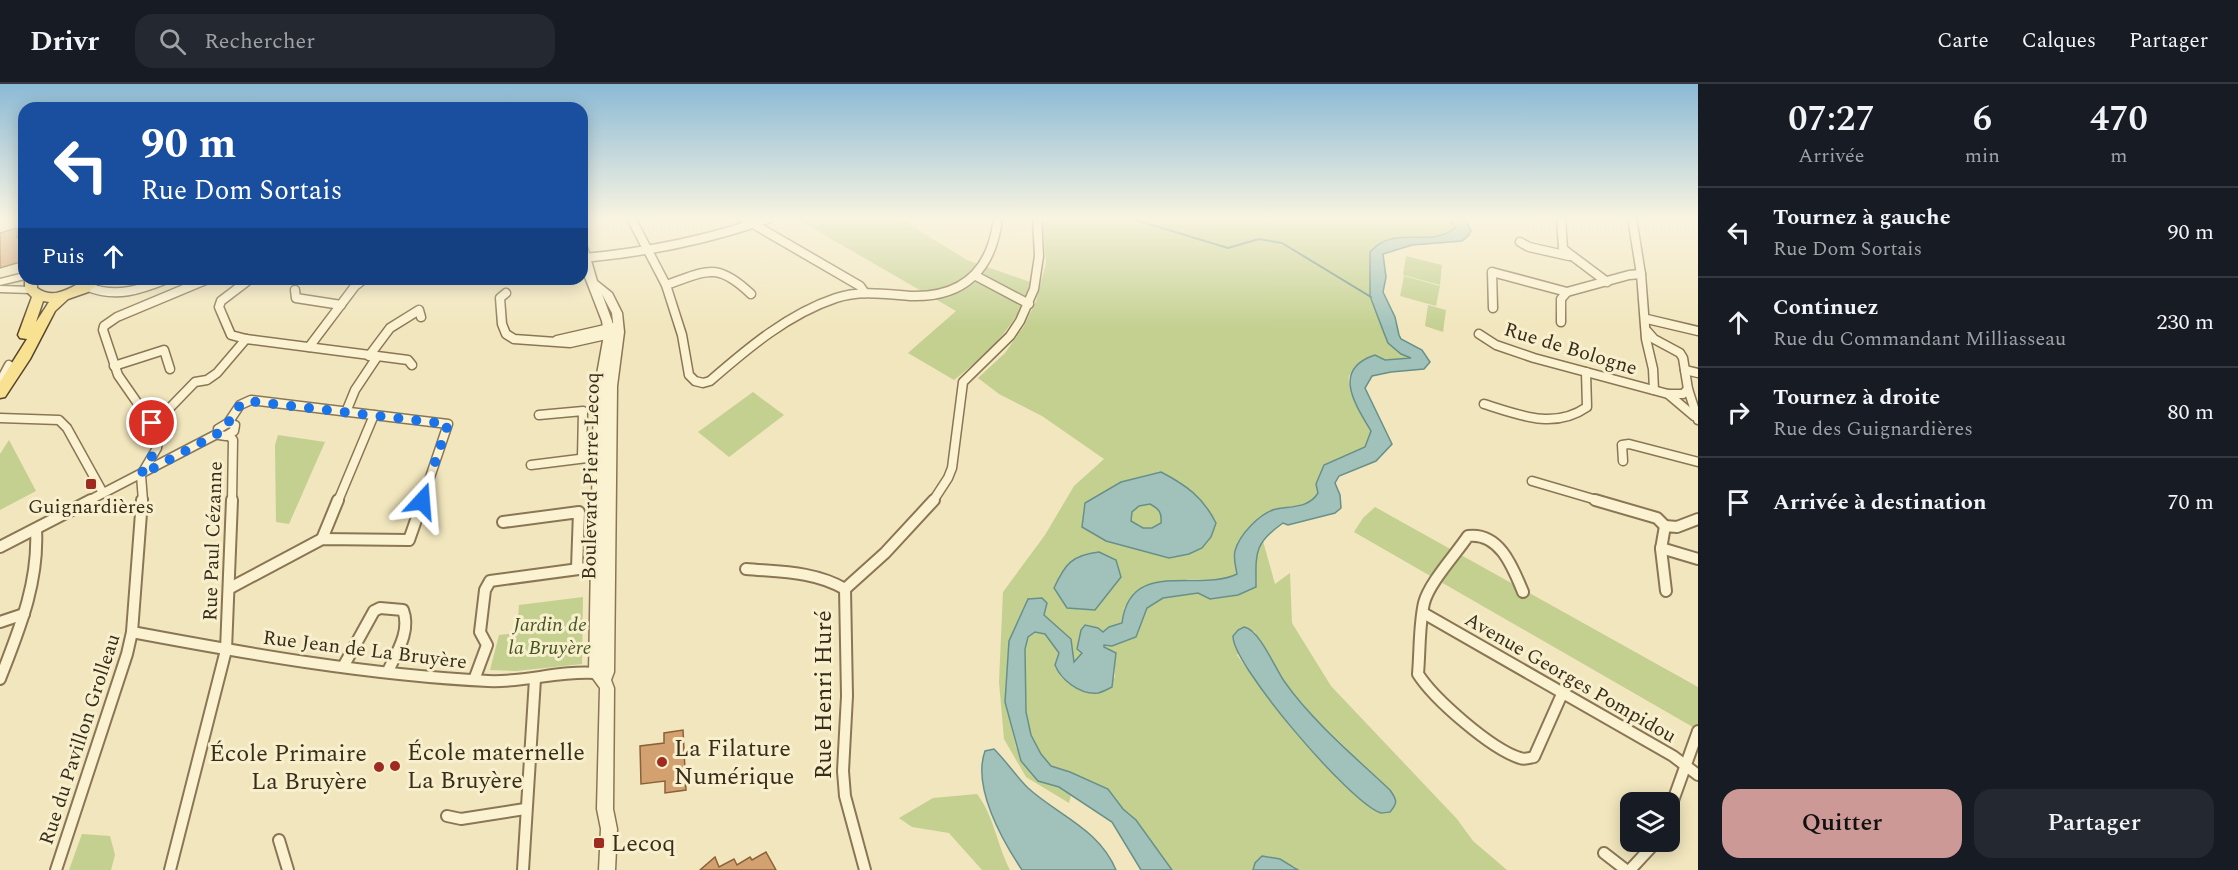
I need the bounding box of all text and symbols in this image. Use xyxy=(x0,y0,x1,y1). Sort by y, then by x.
search box xyxy=(135,14,555,68)
text: Drivr xyxy=(30,20,99,63)
icon: search xyxy=(156,25,189,58)
text: Rechercher xyxy=(204,25,315,58)
text: Carte xyxy=(1937,25,1989,57)
text: Calques xyxy=(2022,25,2096,57)
text: Partager xyxy=(2129,25,2208,57)
text: 07:27 xyxy=(1788,92,1875,147)
text: 6 xyxy=(1973,92,1992,147)
text: 470 xyxy=(2090,92,2148,147)
text: 90 m xyxy=(141,113,236,176)
icon: left xyxy=(42,126,120,204)
text: Arrivée xyxy=(1798,141,1864,171)
text: min xyxy=(1965,141,2000,171)
text: m xyxy=(2110,141,2128,171)
text: Rue Dom Sortais xyxy=(141,170,342,212)
text: Tournez à gauche xyxy=(1773,201,1951,234)
icon: left xyxy=(1722,216,1755,249)
text: 90 m xyxy=(2168,216,2214,249)
text: Rue Dom Sortais xyxy=(1773,234,1922,264)
text: Puis xyxy=(42,240,85,273)
icon: ahead xyxy=(97,240,130,273)
text: Continuez xyxy=(1773,291,1879,324)
icon: ahead xyxy=(1722,306,1755,339)
text: 230 m xyxy=(2157,306,2214,339)
street label: Rue de Bologne xyxy=(1500,314,1641,383)
text: Rue du Commandant Milliasseau xyxy=(1773,324,2066,354)
street label: Boulevard Pierre Lecoq xyxy=(574,372,608,580)
text: Tournez à droite xyxy=(1773,381,1940,414)
icon: right xyxy=(1722,396,1755,429)
text: 80 m xyxy=(2168,396,2214,429)
pin xyxy=(126,397,177,448)
icon: arrive xyxy=(135,406,168,439)
text: Rue des Guignardières xyxy=(1773,414,1973,444)
street label: Rue Paul Cézanne xyxy=(195,461,231,621)
position arrow xyxy=(390,469,454,533)
marker: Guignardières xyxy=(84,477,98,491)
icon: arrive xyxy=(1722,486,1755,519)
text: Arrivée à destination xyxy=(1773,486,1987,519)
text: 70 m xyxy=(2168,486,2214,519)
place label: Guignardières xyxy=(28,492,154,522)
street label: Avenue Georges Pompidou xyxy=(1459,605,1682,751)
park label: Jardin de la Bruyère xyxy=(509,610,592,663)
street label: Rue Henri Huré xyxy=(806,610,842,780)
street label: Rue Jean de La Bruyère xyxy=(261,623,469,677)
street label: Rue du Pavillon Grolleau xyxy=(32,630,128,849)
place label: La Filature Numérique xyxy=(674,731,794,795)
place label: École maternelle La Bruyère xyxy=(407,735,585,799)
place label: École Primaire La Bruyère xyxy=(209,736,367,800)
marker: La Filature Numérique xyxy=(655,755,669,769)
marker: École maternelle La Bruyère xyxy=(388,759,402,773)
marker: École Primaire La Bruyère xyxy=(372,760,386,774)
button: Quitter xyxy=(1722,789,1962,858)
button: Partager xyxy=(1974,789,2214,858)
map controls xyxy=(1620,792,1680,852)
button: layers xyxy=(1620,792,1680,852)
place label: Lecoq xyxy=(611,826,676,862)
marker: Lecoq xyxy=(592,836,606,850)

